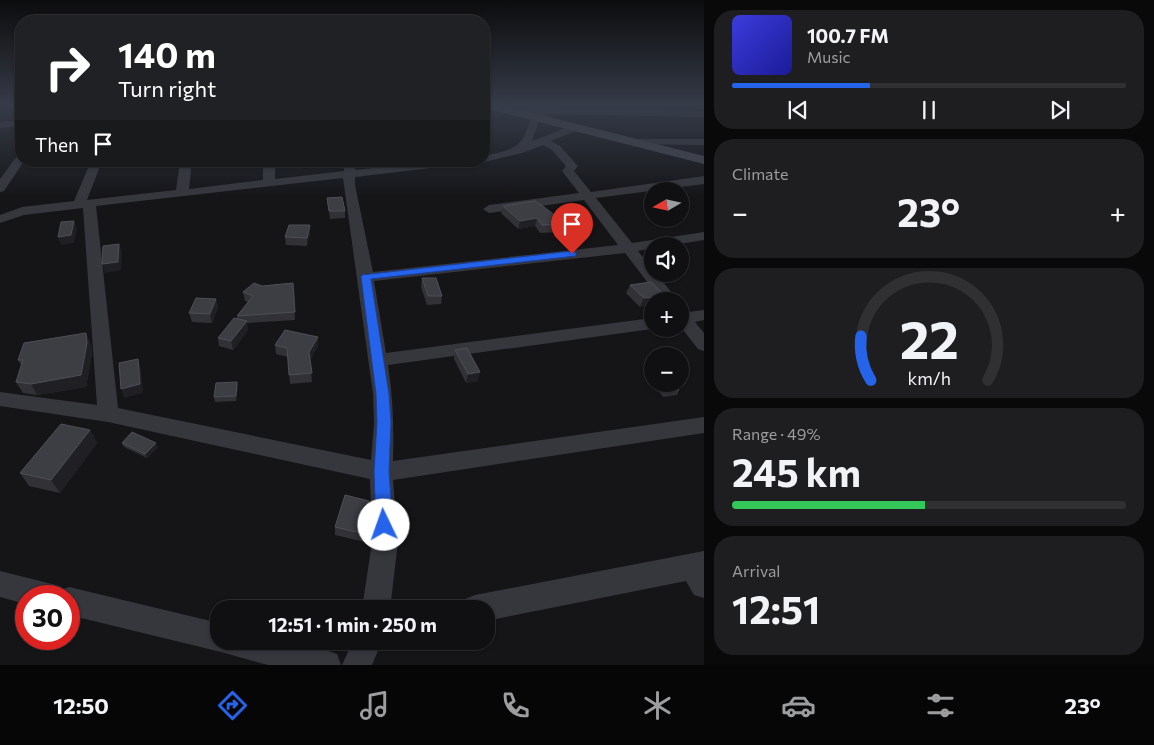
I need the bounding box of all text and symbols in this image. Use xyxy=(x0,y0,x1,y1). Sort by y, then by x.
text: 100.7 FM xyxy=(807,24,889,47)
text: 140 m xyxy=(118,32,216,75)
icon: right xyxy=(35,35,100,100)
text: Music xyxy=(807,47,851,66)
text: Turn right xyxy=(118,75,216,102)
icon: previous xyxy=(784,96,812,124)
icon: pause xyxy=(915,96,943,124)
icon: next xyxy=(1046,96,1074,124)
icon: arrive xyxy=(89,130,117,158)
text: Then xyxy=(35,133,79,156)
text: Climate xyxy=(732,164,788,183)
north arrow xyxy=(644,182,689,228)
map controls xyxy=(644,182,689,392)
text: 23° xyxy=(897,188,960,235)
text: − xyxy=(732,195,748,229)
text: + xyxy=(1110,195,1126,229)
pin xyxy=(551,203,593,254)
icon: arrive xyxy=(558,210,586,238)
button: sound xyxy=(644,237,689,282)
button: + xyxy=(644,292,689,337)
text: 22 xyxy=(899,306,959,370)
button: − xyxy=(644,347,689,392)
text: km/h xyxy=(907,367,951,389)
text: Range · 49% xyxy=(732,424,820,443)
text: 245 km xyxy=(732,448,861,495)
position arrow xyxy=(357,498,409,550)
text: Arrival xyxy=(732,561,780,580)
speed limit sign: 30 xyxy=(15,585,80,650)
text: 12:51 xyxy=(732,585,820,632)
text: 12:51 · 1 min · 250 m xyxy=(268,613,437,636)
icon: directions xyxy=(215,688,250,723)
icon: music xyxy=(357,688,392,723)
icon: phone xyxy=(498,688,533,723)
icon: climate xyxy=(640,688,675,723)
icon: car xyxy=(781,688,816,723)
icon: filters xyxy=(923,688,958,723)
text: 12:50 xyxy=(53,692,109,719)
text: 23° xyxy=(1064,692,1101,719)

